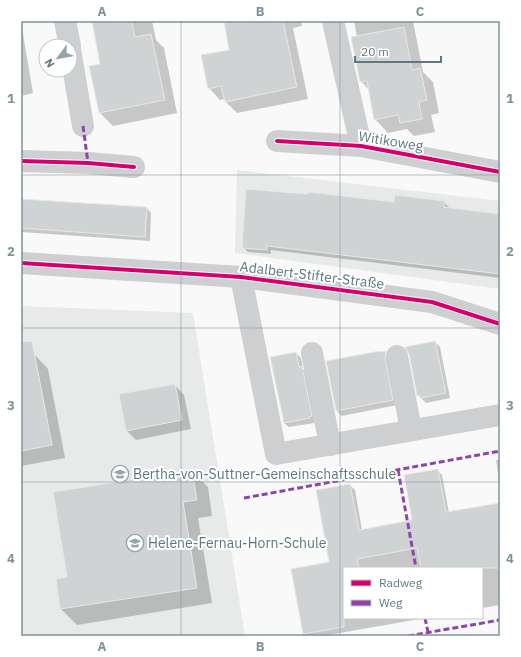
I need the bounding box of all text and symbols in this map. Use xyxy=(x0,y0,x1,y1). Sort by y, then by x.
text: A xyxy=(98,3,107,20)
text: B xyxy=(256,3,265,20)
text: C xyxy=(416,3,425,20)
north arrow xyxy=(38,38,78,78)
scale bar xyxy=(355,38,441,64)
text: 20 m xyxy=(361,44,389,59)
text: N xyxy=(41,56,58,70)
text: 1 xyxy=(7,90,15,107)
text: 1 xyxy=(506,90,514,107)
street label: Witikoweg xyxy=(357,127,425,155)
text: 2 xyxy=(7,243,15,260)
text: 2 xyxy=(506,243,514,260)
street label: Adalbert-Stifter-Straße xyxy=(239,257,386,293)
text: 3 xyxy=(7,397,15,414)
text: 3 xyxy=(506,397,514,414)
school or university icon: Bertha-von-Suttner-Gemeinschaftsschule xyxy=(110,464,130,484)
place label: Bertha-von-Suttner-Gemeinschaftsschule xyxy=(133,465,397,483)
school or university icon: Helene-Fernau-Horn-Schule xyxy=(125,533,145,553)
place label: Helene-Fernau-Horn-Schule xyxy=(148,534,327,552)
text: 4 xyxy=(7,550,15,567)
text: 4 xyxy=(506,550,514,567)
legend xyxy=(343,567,483,619)
text: Radweg xyxy=(379,575,423,590)
text: Weg xyxy=(379,595,403,610)
text: A xyxy=(98,638,107,655)
text: B xyxy=(256,638,265,655)
text: C xyxy=(416,638,425,655)

